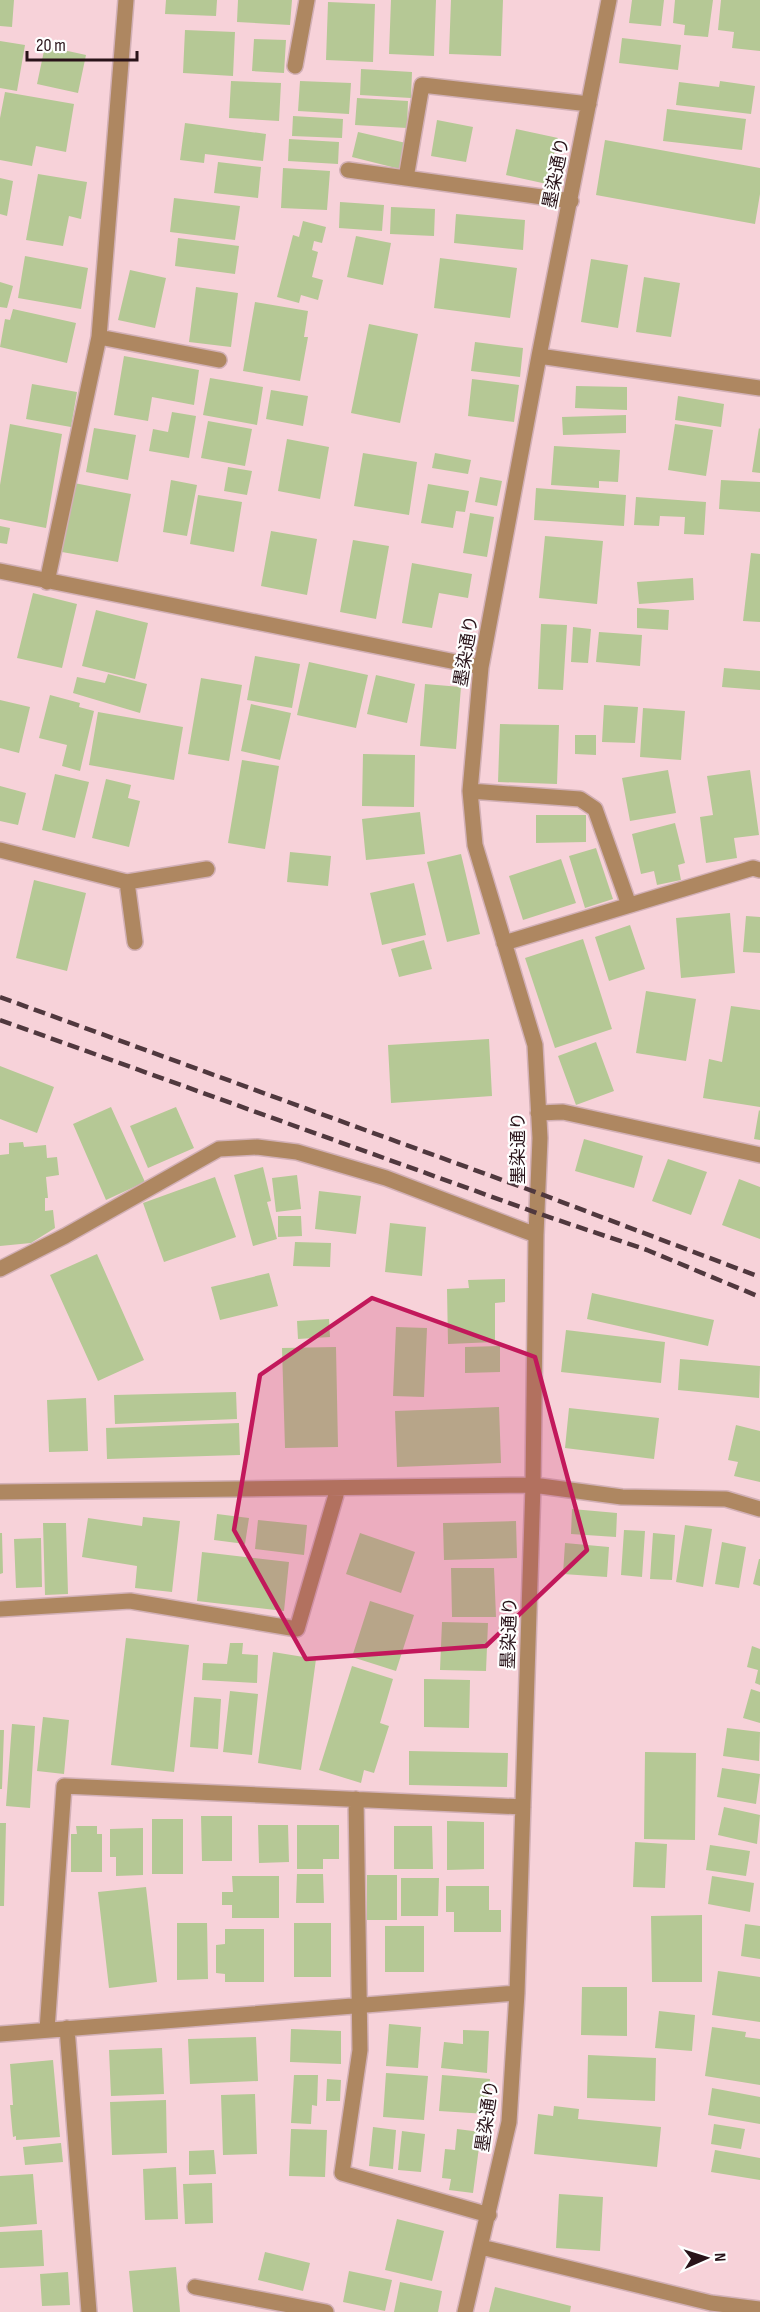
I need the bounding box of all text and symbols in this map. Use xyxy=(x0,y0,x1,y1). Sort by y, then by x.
scale bar xyxy=(27,24,136,62)
text: 20 m xyxy=(36,35,66,56)
street label: 墨染通り xyxy=(539,136,574,210)
street label: 墨染通り xyxy=(450,614,482,688)
street label: 墨染通り xyxy=(508,1112,529,1184)
street label: 墨染通り xyxy=(498,1597,521,1669)
street label: 墨染通り xyxy=(472,2079,503,2153)
north arrow xyxy=(676,2228,736,2288)
text: N xyxy=(710,2253,729,2262)

